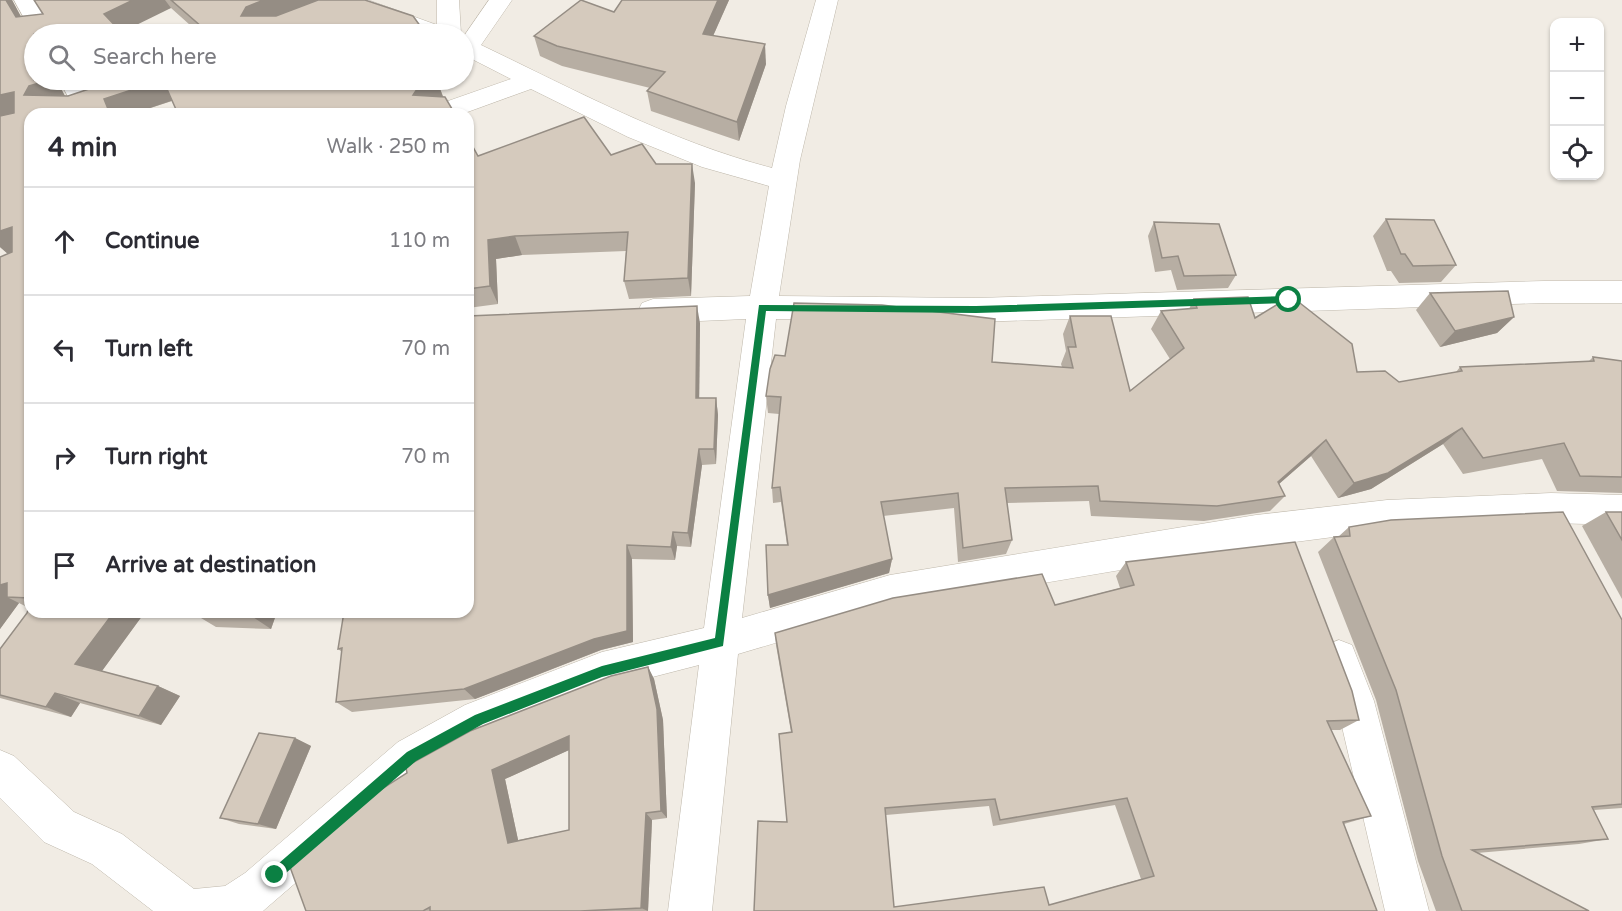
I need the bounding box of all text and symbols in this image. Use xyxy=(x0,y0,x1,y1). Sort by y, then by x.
map controls xyxy=(1550,18,1604,180)
button: + xyxy=(1550,18,1604,72)
search box xyxy=(24,24,474,90)
icon: search xyxy=(45,41,78,74)
text: Search here xyxy=(93,44,217,70)
button: − xyxy=(1550,72,1604,126)
button: locate xyxy=(1550,126,1604,180)
text: 4 min xyxy=(48,132,117,163)
text: Walk · 250 m xyxy=(327,135,450,159)
icon: ahead xyxy=(48,225,81,258)
text: Continue xyxy=(105,228,200,254)
text: 110 m xyxy=(389,229,450,253)
route start xyxy=(1275,286,1301,312)
icon: left xyxy=(48,333,81,366)
text: Turn left xyxy=(105,336,193,362)
text: 70 m xyxy=(401,337,450,361)
icon: right xyxy=(48,441,81,474)
text: Turn right xyxy=(105,444,207,470)
text: 70 m xyxy=(401,445,450,469)
icon: arrive xyxy=(48,549,81,582)
text: Arrive at destination xyxy=(105,552,316,578)
route end xyxy=(261,861,287,887)

